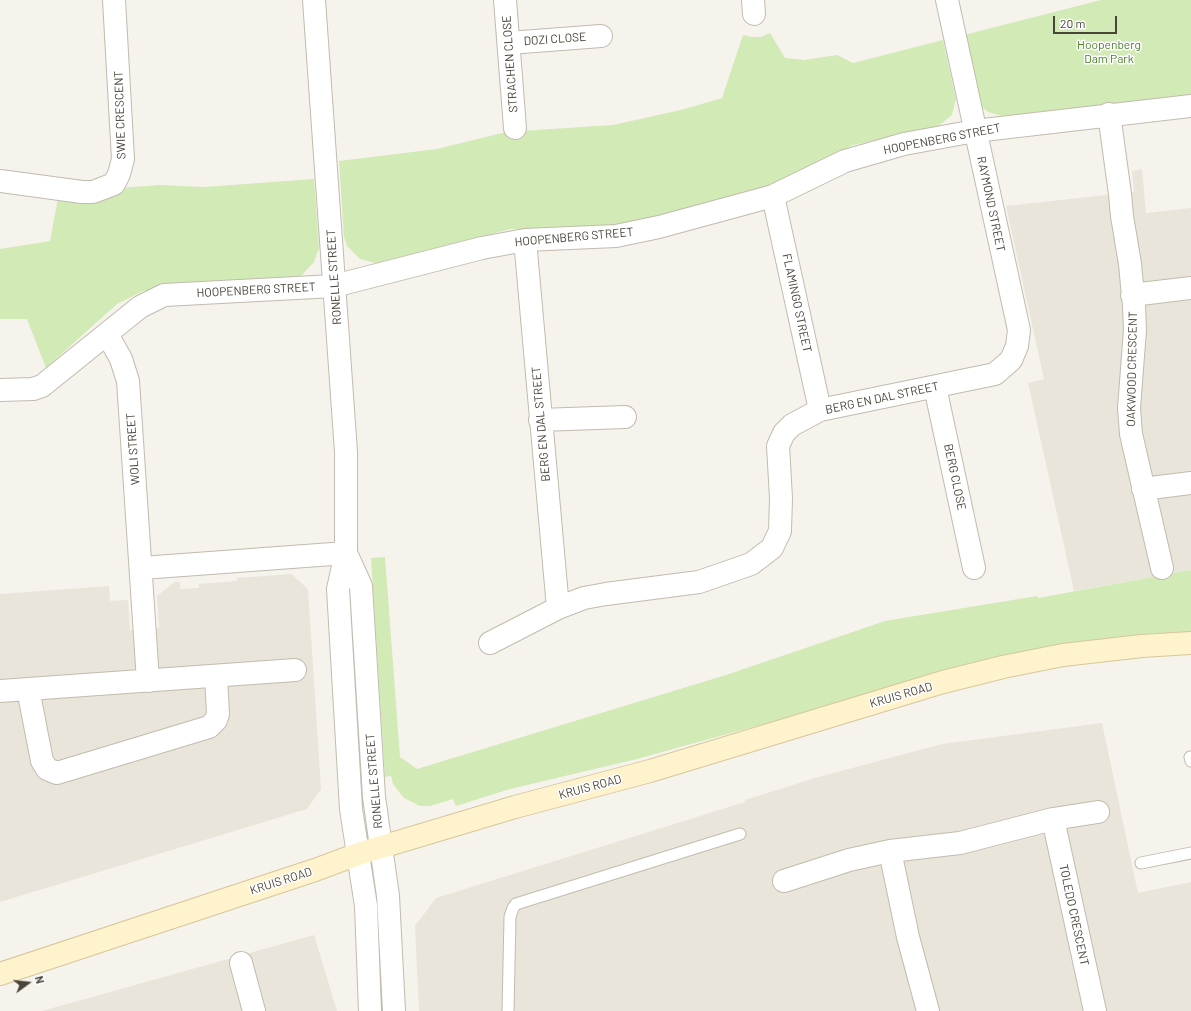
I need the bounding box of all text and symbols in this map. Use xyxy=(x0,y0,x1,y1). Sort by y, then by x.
scale bar xyxy=(1055,8,1119,34)
street label: STRACHEN CLOSE xyxy=(499,15,521,113)
text: 20 m xyxy=(1060,16,1086,30)
street label: DOZI CLOSE xyxy=(523,30,587,48)
park label: Hoopenberg Dam Park xyxy=(1077,38,1141,66)
street label: SWIE CRESCENT xyxy=(111,70,129,160)
street label: HOOPENBERG STREET xyxy=(882,121,1002,157)
street label: RAYMOND STREET xyxy=(974,155,1008,253)
street label: HOOPENBERG STREET xyxy=(514,225,634,249)
street label: RONELLE STREET xyxy=(323,229,345,325)
street label: FLAMINGO STREET xyxy=(779,252,815,354)
street label: HOOPENBERG STREET xyxy=(196,280,316,300)
street label: OAKWOOD CRESCENT xyxy=(1124,311,1140,427)
street label: BERG EN DAL STREET xyxy=(529,366,553,482)
street label: BERG EN DAL STREET xyxy=(824,379,940,417)
street label: WOLI STREET xyxy=(123,412,143,486)
street label: BERG CLOSE xyxy=(941,442,969,512)
street label: KRUIS ROAD xyxy=(868,679,934,711)
street label: RONELLE STREET xyxy=(363,733,385,829)
street label: KRUIS ROAD xyxy=(557,772,623,802)
street label: TOLEDO CRESCENT xyxy=(1056,863,1092,967)
street label: KRUIS ROAD xyxy=(248,864,314,898)
north arrow xyxy=(8,963,48,1003)
text: N xyxy=(33,975,47,985)

